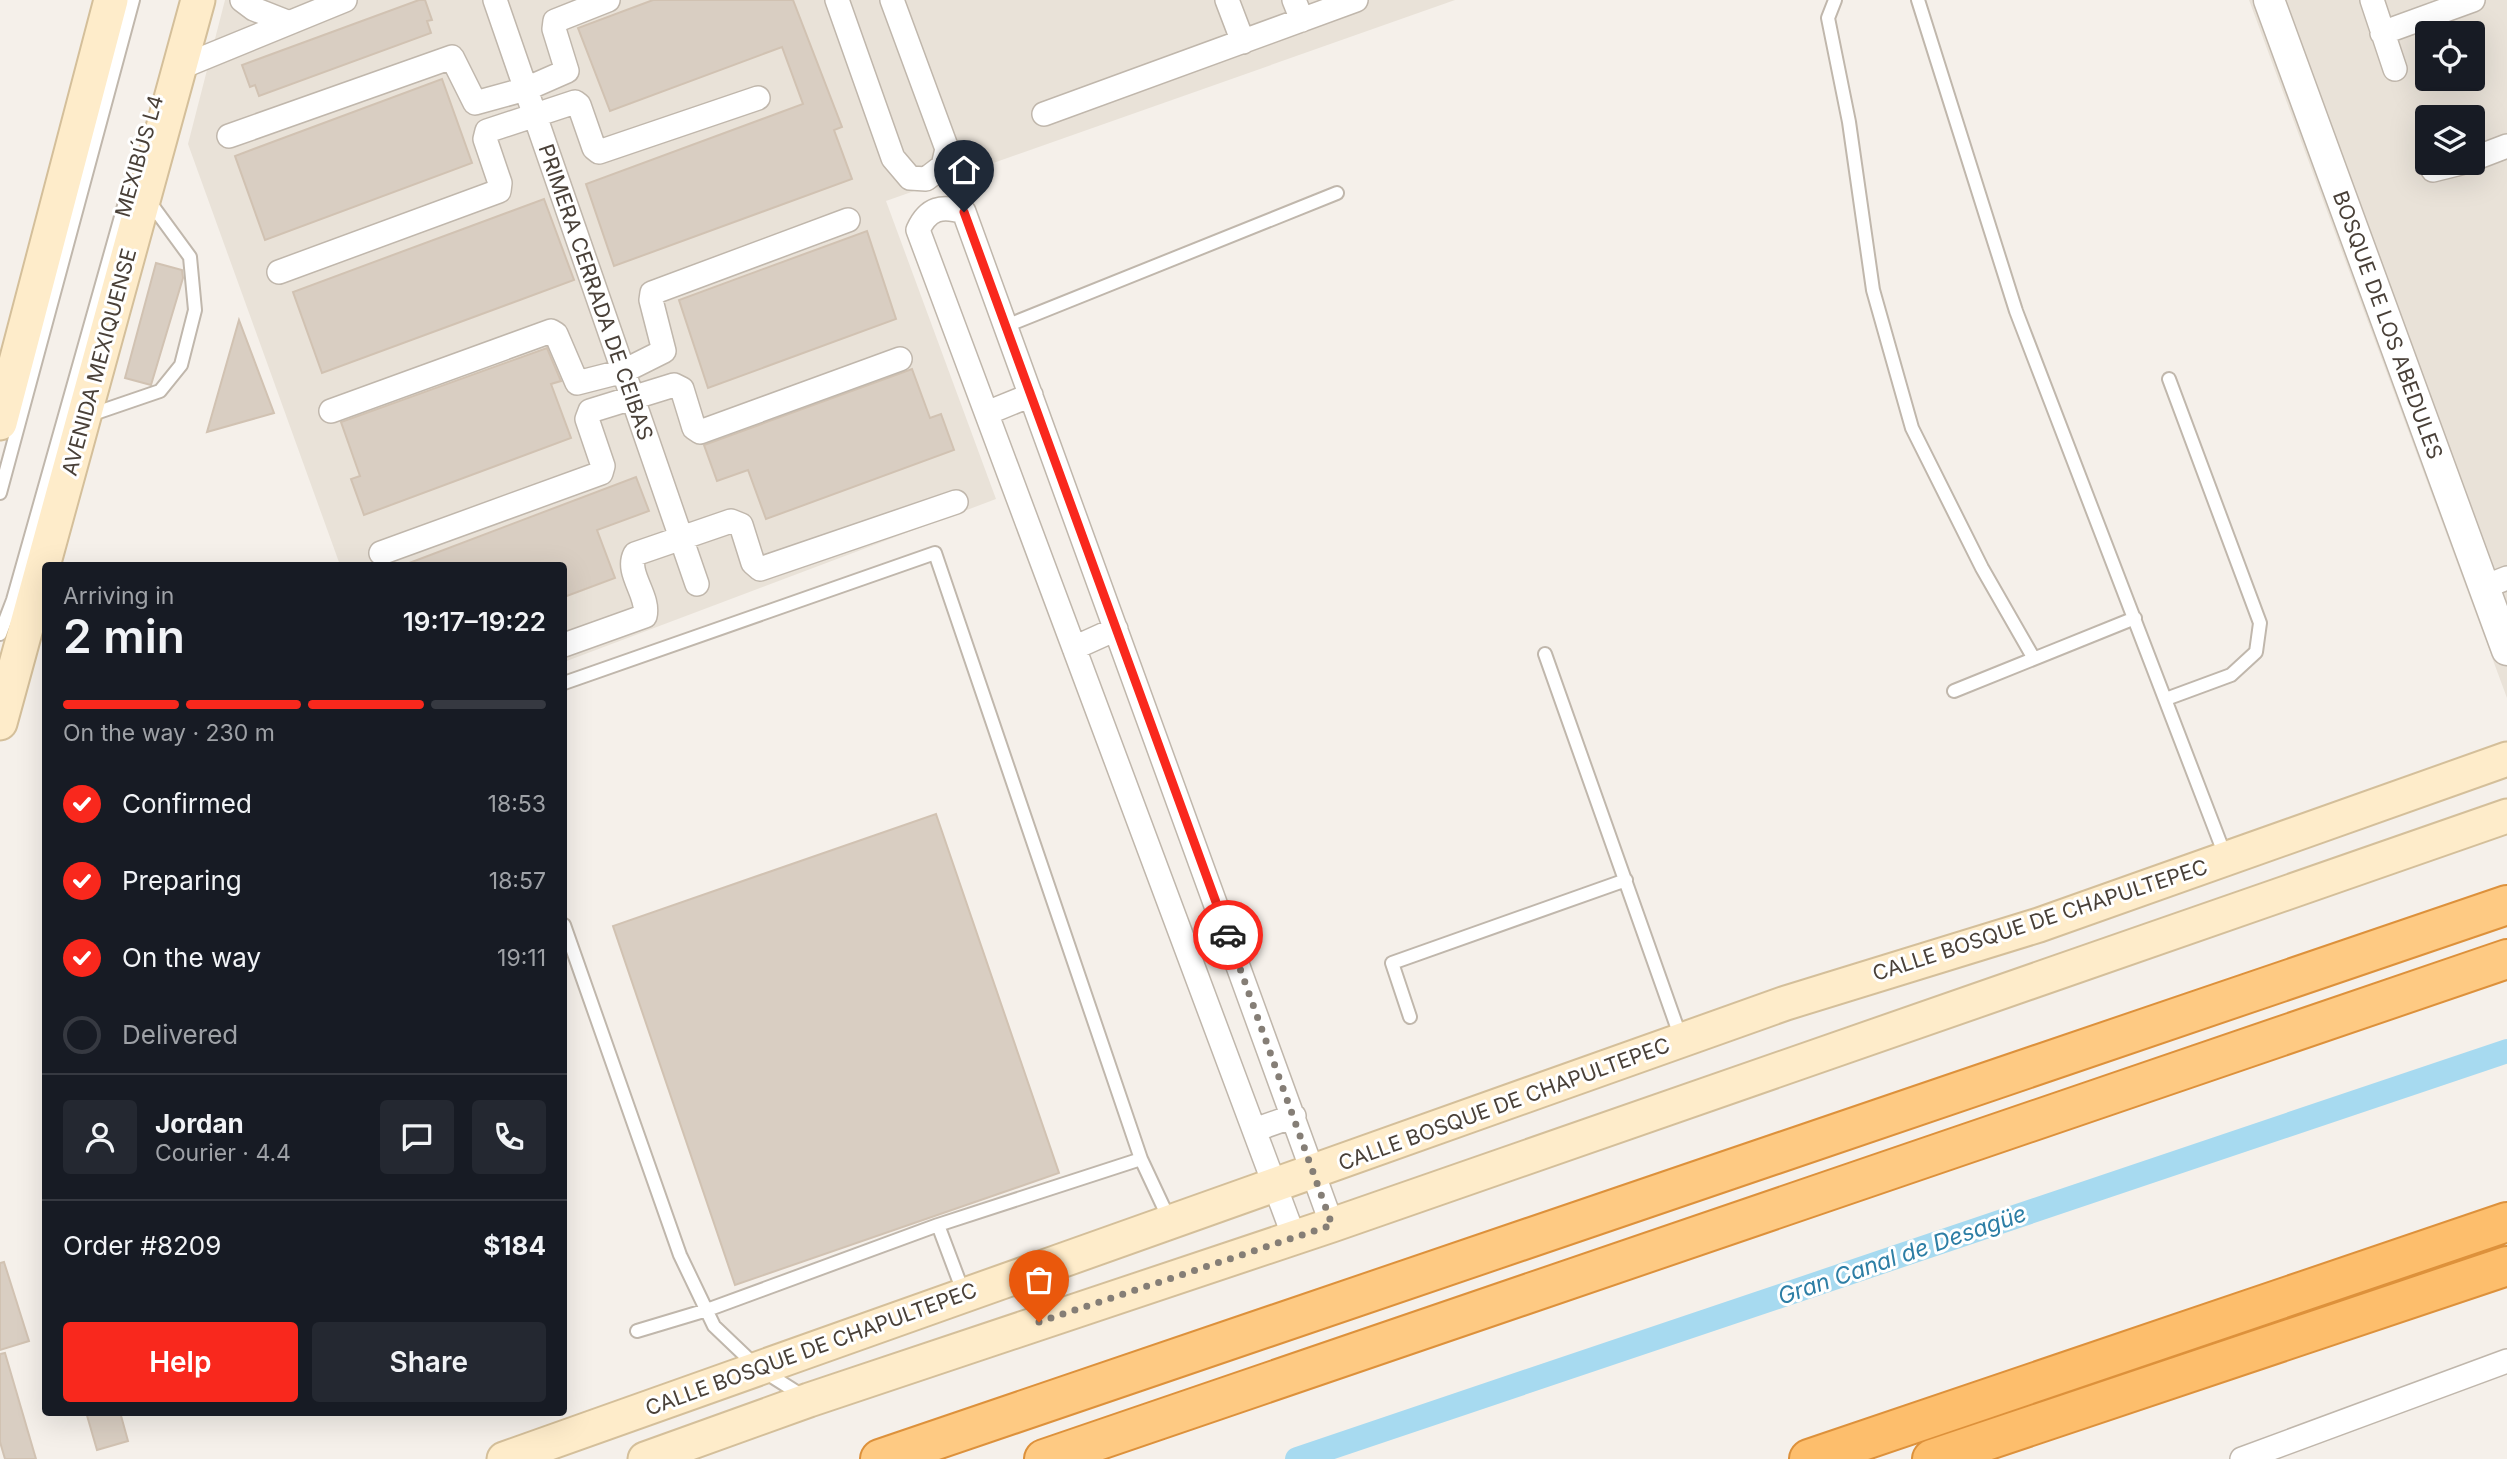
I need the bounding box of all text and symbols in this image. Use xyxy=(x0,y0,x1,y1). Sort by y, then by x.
map controls xyxy=(2415,21,2485,175)
button: locate xyxy=(2415,21,2485,91)
street label: MEXIBÚS L4 xyxy=(109,92,168,220)
button: layers xyxy=(2415,105,2485,175)
pin xyxy=(934,140,994,212)
street label: PRIMERA CERRADA DE CEIBAS xyxy=(533,141,659,443)
icon: home xyxy=(945,151,983,189)
street label: BOSQUE DE LOS ABEDULES xyxy=(2328,188,2448,462)
street label: AVENIDA MEXIQUENSE xyxy=(57,246,141,478)
text: Arriving in xyxy=(63,582,174,610)
text: 19:17–19:22 xyxy=(403,606,546,637)
text: 2 min xyxy=(63,608,185,664)
text: On the way · 230 m xyxy=(63,719,275,747)
icon: check xyxy=(63,785,101,823)
text: Confirmed xyxy=(122,788,252,819)
text: 18:53 xyxy=(488,790,546,818)
street label: CALLE BOSQUE DE CHAPULTEPEC xyxy=(1869,854,2211,986)
icon: check xyxy=(63,862,101,900)
text: Preparing xyxy=(122,865,242,896)
text: 18:57 xyxy=(489,867,546,895)
courier xyxy=(1193,900,1263,970)
icon: car xyxy=(1209,916,1247,954)
icon: check xyxy=(63,939,101,977)
text: On the way xyxy=(122,942,261,973)
text: 19:11 xyxy=(497,944,546,972)
text: Delivered xyxy=(122,1019,238,1050)
street label: CALLE BOSQUE DE CHAPULTEPEC xyxy=(1335,1032,1673,1176)
button: person xyxy=(63,1100,137,1174)
button: chat xyxy=(380,1100,454,1174)
button: phone xyxy=(472,1100,546,1174)
text: Jordan xyxy=(155,1108,244,1139)
text: Courier · 4.4 xyxy=(155,1139,291,1167)
water label: Gran Canal de Desagüe xyxy=(1774,1199,2030,1311)
text: Order #8209 xyxy=(63,1230,221,1261)
text: $184 xyxy=(483,1230,546,1261)
pin xyxy=(1009,1250,1069,1322)
icon: bag xyxy=(1020,1261,1058,1299)
street label: CALLE BOSQUE DE CHAPULTEPEC xyxy=(642,1277,980,1421)
button: Help xyxy=(63,1322,298,1402)
button: Share xyxy=(312,1322,546,1402)

